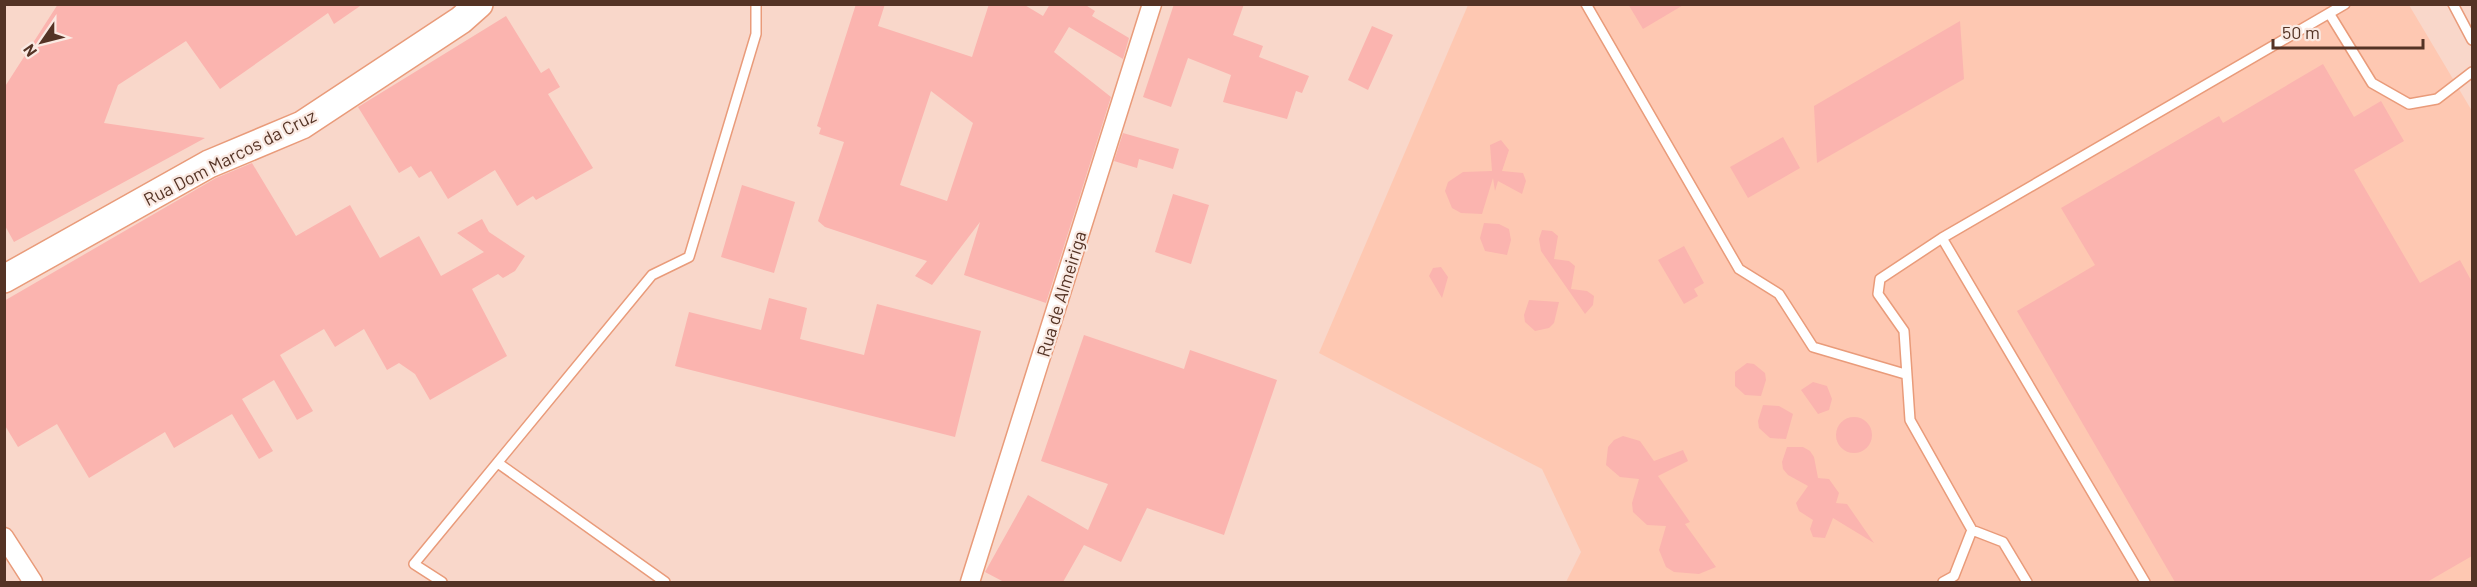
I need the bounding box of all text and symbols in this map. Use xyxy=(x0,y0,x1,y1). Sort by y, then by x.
north arrow xyxy=(12,12,72,72)
scale bar xyxy=(2273,12,2423,50)
text: 50 m xyxy=(2282,21,2320,43)
text: N xyxy=(18,41,40,61)
street label: Rua Dom Marcos da Cruz xyxy=(140,104,319,210)
street label: Rua de Almeiriga xyxy=(1031,228,1091,359)

